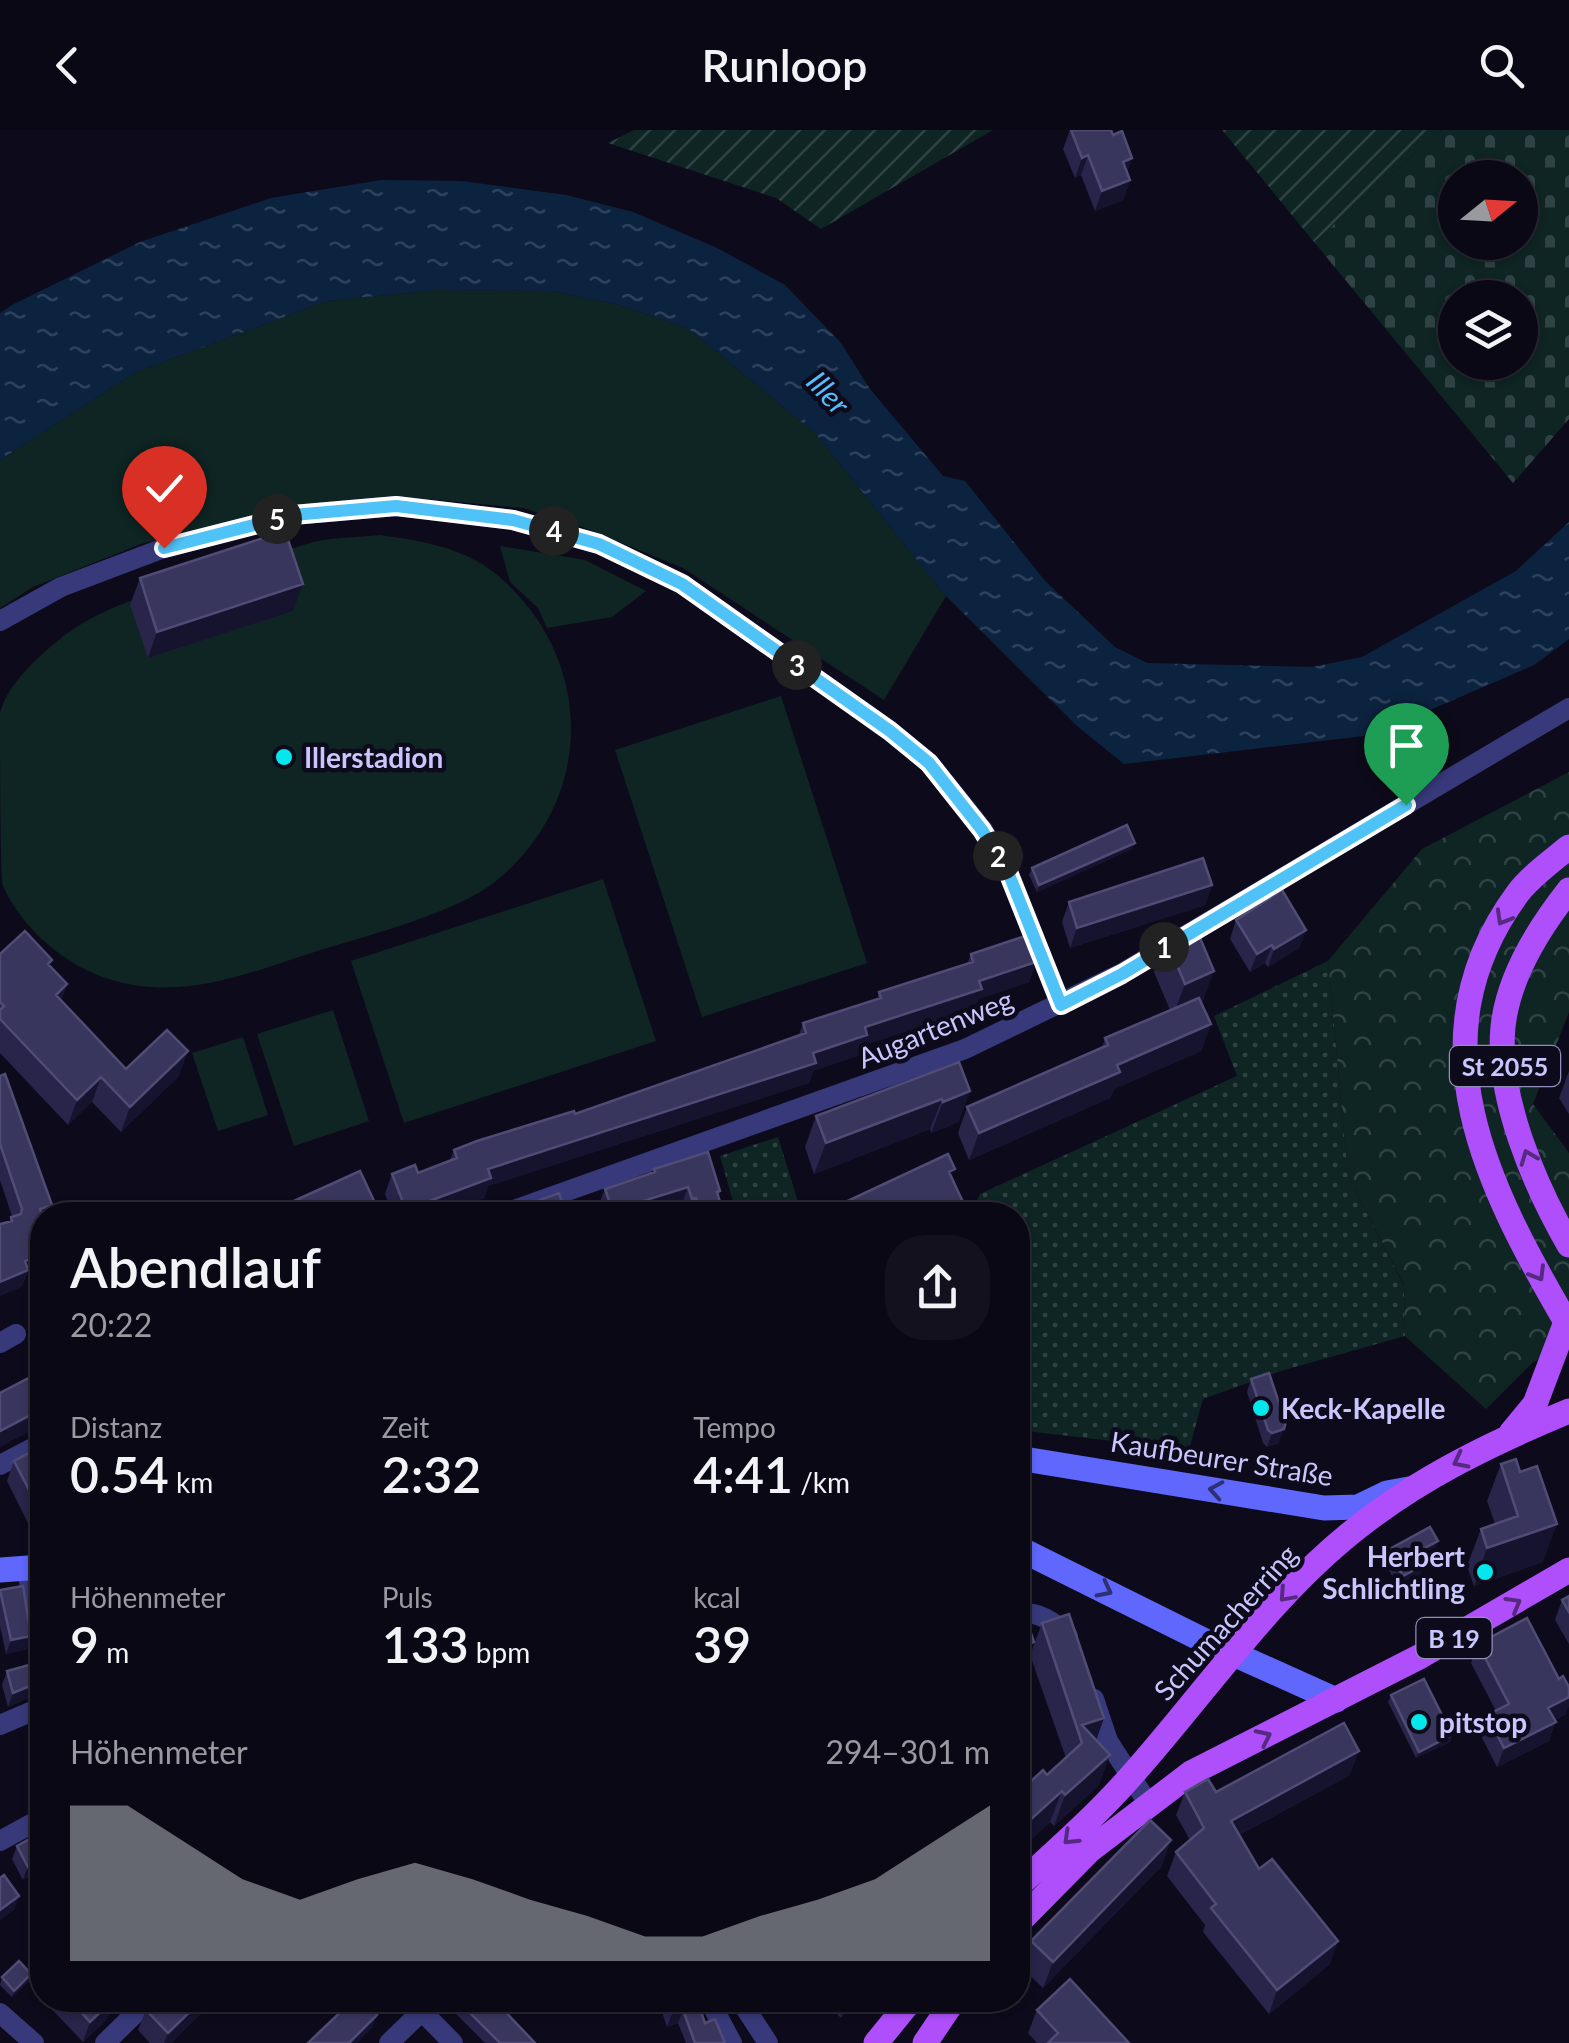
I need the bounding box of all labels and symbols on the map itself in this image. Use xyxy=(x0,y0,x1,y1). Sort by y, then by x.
north arrow xyxy=(1438,160,1538,260)
water label: Iller xyxy=(800,363,858,422)
pin xyxy=(122,446,207,549)
pin: 5 xyxy=(252,494,302,544)
pin: 4 xyxy=(529,506,579,556)
pin: 3 xyxy=(772,640,822,690)
pin xyxy=(1364,703,1449,806)
place label: Illerstadion xyxy=(304,740,443,774)
marker: Illerstadion xyxy=(273,746,295,768)
pin: 2 xyxy=(973,831,1023,881)
one-way arrow xyxy=(1496,907,1516,925)
pin: 1 xyxy=(1139,922,1189,972)
street label: Augartenweg xyxy=(852,981,1018,1075)
road number: St 2055 xyxy=(1450,1046,1560,1086)
one-way arrow xyxy=(1520,1149,1540,1167)
one-way arrow xyxy=(1526,1263,1545,1281)
place label: Keck-Kapelle xyxy=(1281,1391,1446,1425)
marker: Keck-Kapelle xyxy=(1250,1397,1272,1419)
street label: Kaufbeurer Straße xyxy=(1108,1424,1336,1492)
one-way arrow xyxy=(1453,1449,1471,1468)
one-way arrow xyxy=(1208,1481,1225,1502)
street label: Schumacherring xyxy=(1146,1537,1304,1707)
place label: Herbert Schlichtling xyxy=(1322,1539,1466,1605)
marker: Herbert Schlichtling xyxy=(1474,1561,1496,1583)
one-way arrow xyxy=(1095,1578,1113,1597)
one-way arrow xyxy=(1279,1583,1297,1602)
one-way arrow xyxy=(1503,1597,1521,1616)
road number: B 19 xyxy=(1416,1618,1492,1658)
place label: pitstop xyxy=(1439,1705,1527,1739)
marker: pitstop xyxy=(1408,1711,1430,1733)
one-way arrow xyxy=(1253,1730,1271,1749)
one-way arrow xyxy=(1063,1826,1082,1844)

